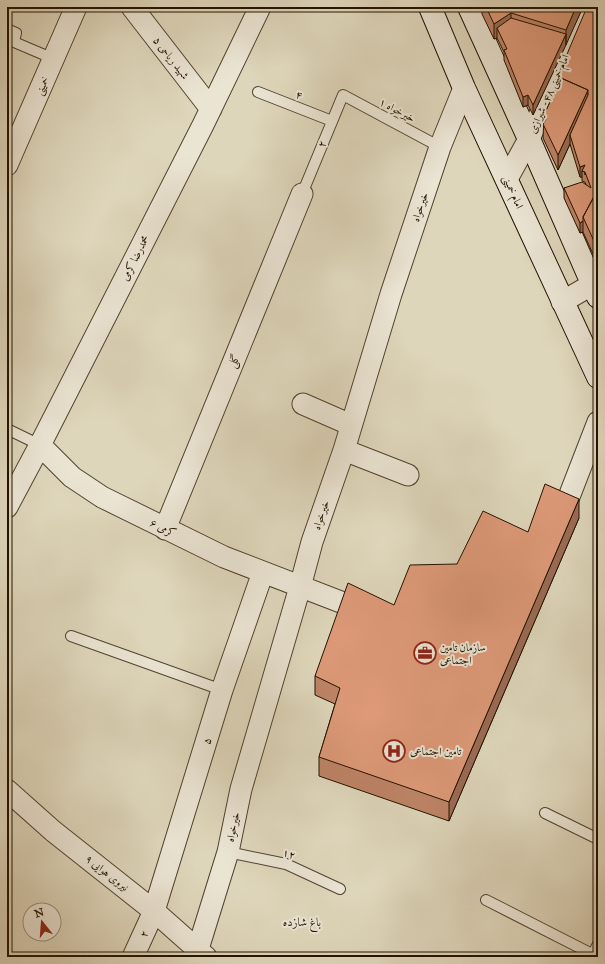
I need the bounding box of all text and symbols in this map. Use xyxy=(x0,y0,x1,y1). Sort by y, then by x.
street label: ۵ شهید ریاحی xyxy=(150,34,192,83)
street label: امام خمینی ۴۸- شیرازی xyxy=(526,53,575,137)
street label: خمینی xyxy=(32,75,54,98)
street label: ۴ xyxy=(294,88,305,102)
street label: خیرخواه ۱ xyxy=(377,95,418,125)
street label: ۲ xyxy=(315,139,329,149)
street label: امام خمینی xyxy=(497,173,526,212)
street label: خیرخواه xyxy=(409,190,431,223)
street label: محمدرضا کرمی xyxy=(118,233,152,283)
street label: گلی xyxy=(224,352,244,371)
street label: خیرخواه xyxy=(310,498,332,531)
street label: کرمی ۶ xyxy=(148,516,178,540)
office icon: سازمان تامین اجتماعی xyxy=(412,640,438,666)
place label: سازمان تامین اجتماعی xyxy=(440,641,486,667)
street label: ۵ xyxy=(200,736,214,746)
hospital icon: تامین اجتماعی xyxy=(381,738,407,764)
place label: تامین اجتماعی xyxy=(410,745,462,758)
street label: خیرخواه xyxy=(224,811,243,843)
street label: ۱۲ xyxy=(281,846,297,862)
street label: نیروی هوایی ۹ xyxy=(82,852,131,895)
north arrow xyxy=(22,902,62,942)
text: N xyxy=(33,905,46,920)
district label: باغ شازده xyxy=(283,915,321,933)
street label: ۲ xyxy=(137,928,151,940)

